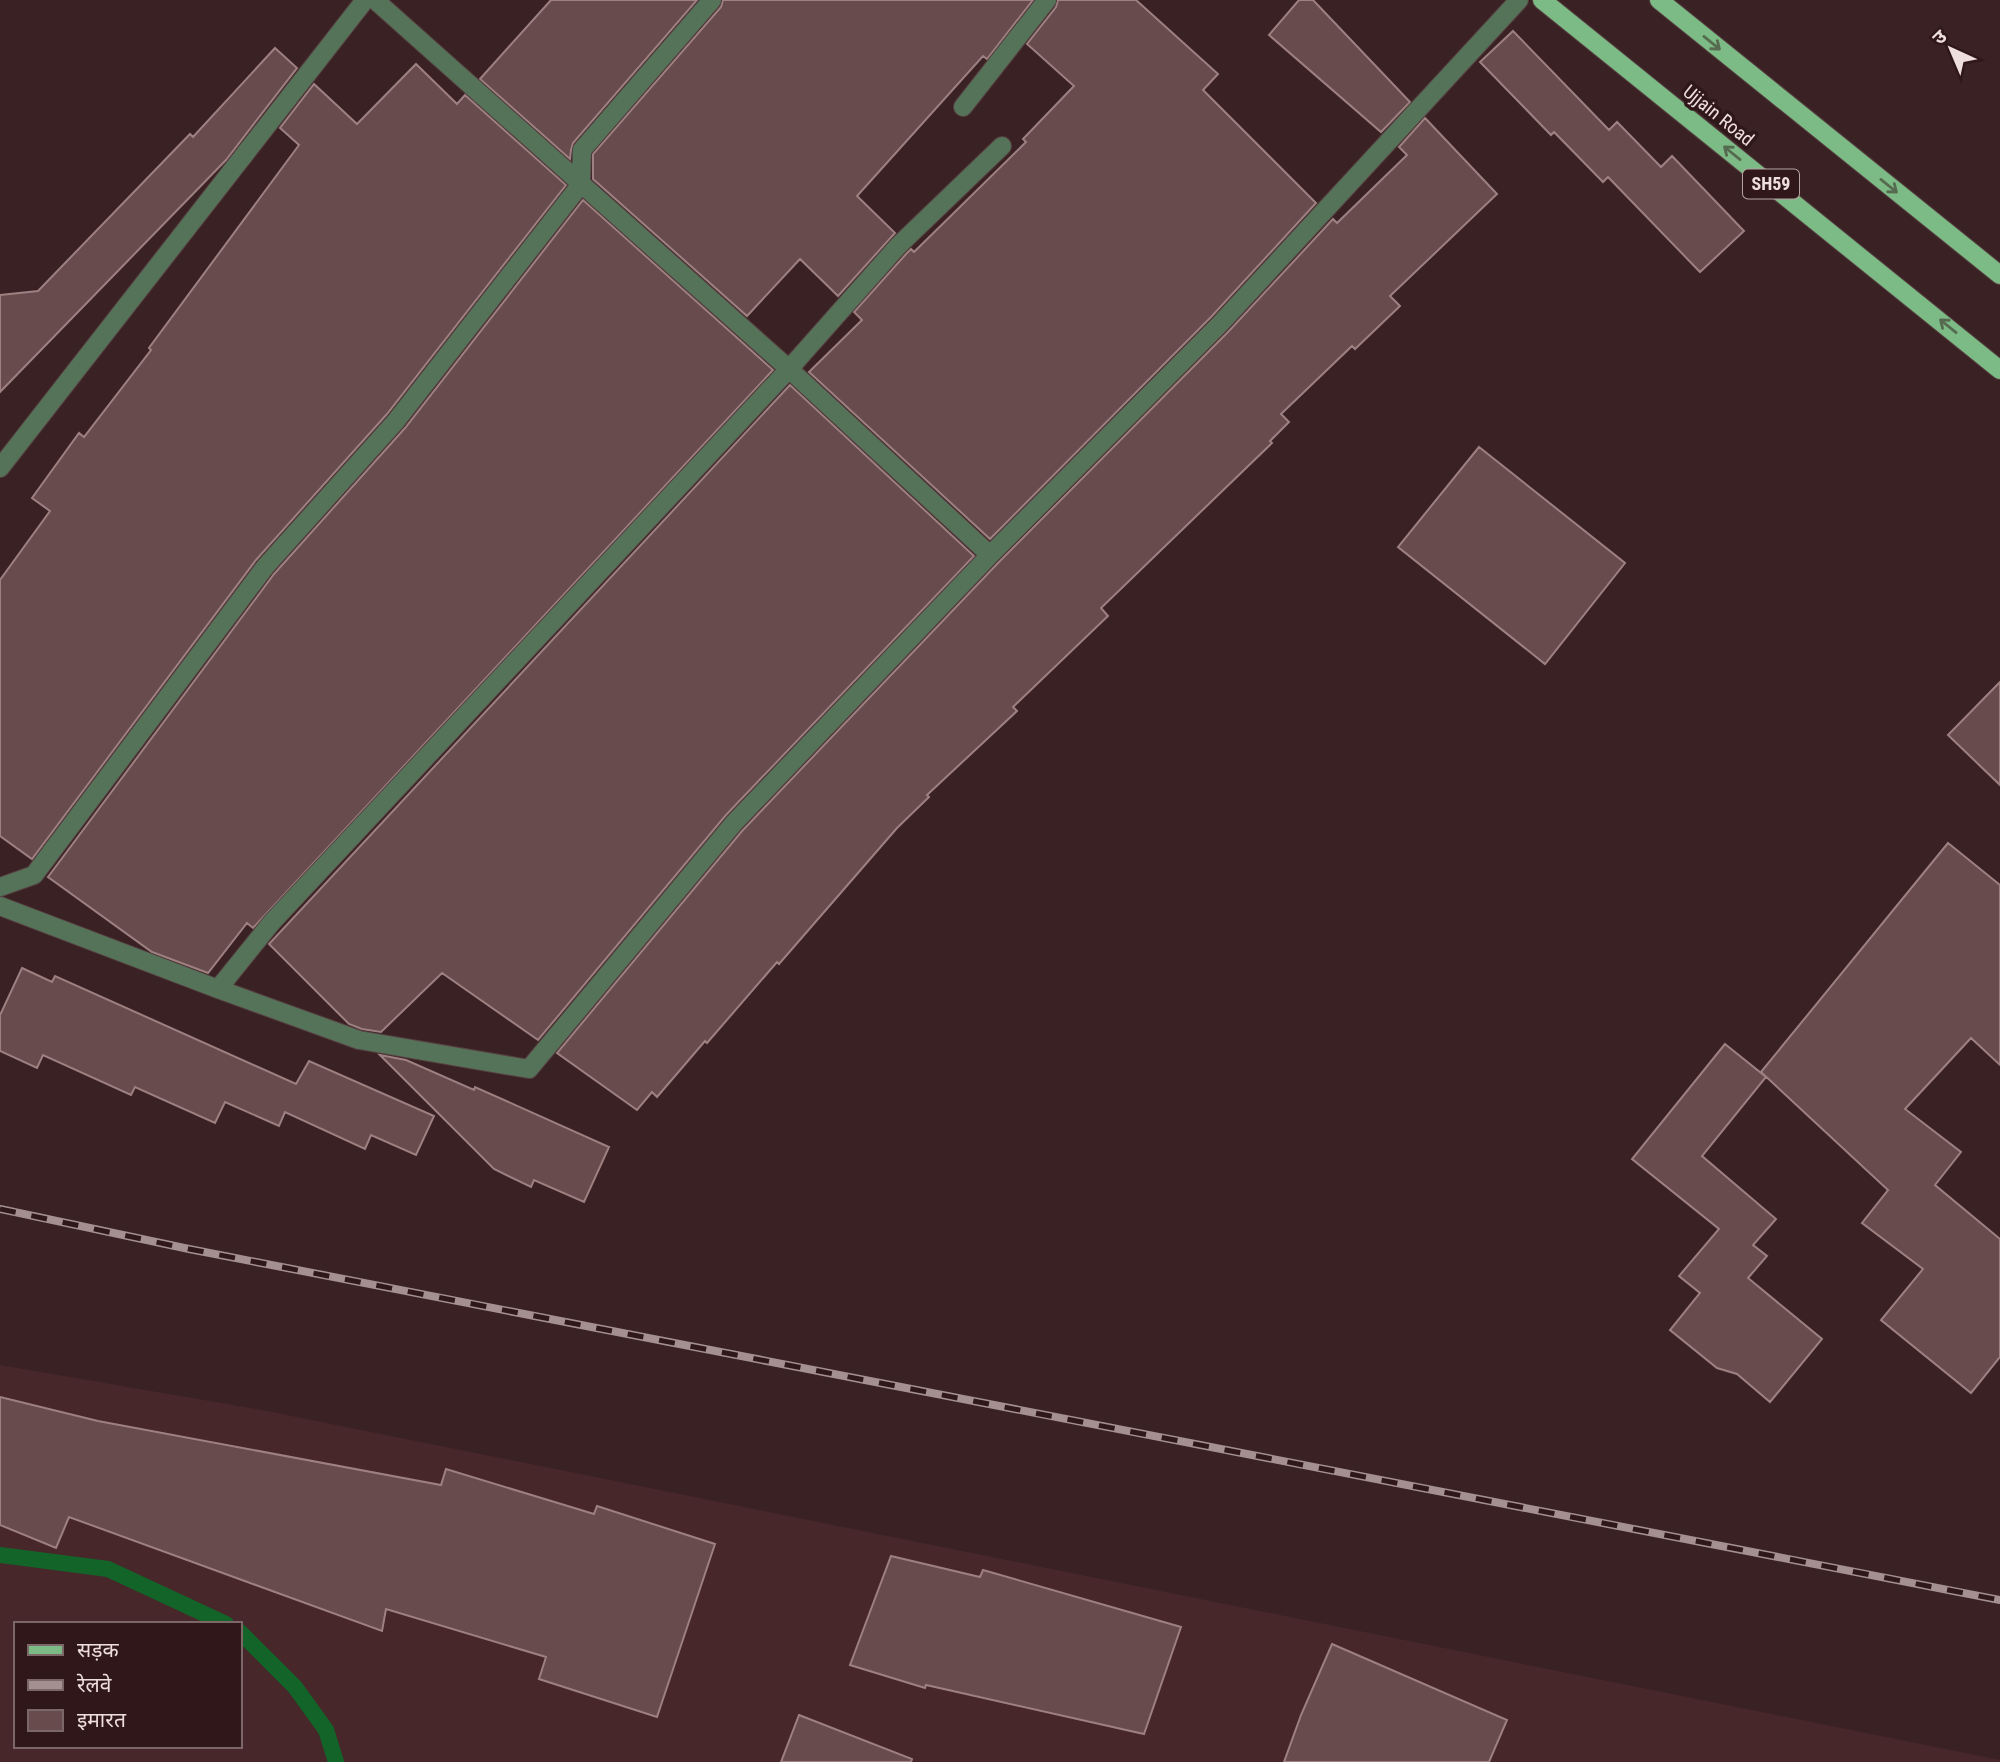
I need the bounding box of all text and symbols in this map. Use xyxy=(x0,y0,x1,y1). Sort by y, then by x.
north arrow xyxy=(1916,14,1986,84)
text: उ xyxy=(1928,24,1952,49)
one-way arrow xyxy=(1703,35,1721,51)
street label: Ujjain Road xyxy=(1679,80,1759,151)
one-way arrow xyxy=(1724,145,1742,160)
road number: SH59 xyxy=(1743,169,1799,198)
one-way arrow xyxy=(1880,178,1898,194)
one-way arrow xyxy=(1939,318,1957,334)
legend xyxy=(14,1622,242,1748)
text: सड़क xyxy=(77,1638,119,1662)
text: रेलवे xyxy=(76,1673,112,1697)
text: इमारत xyxy=(77,1708,127,1732)

